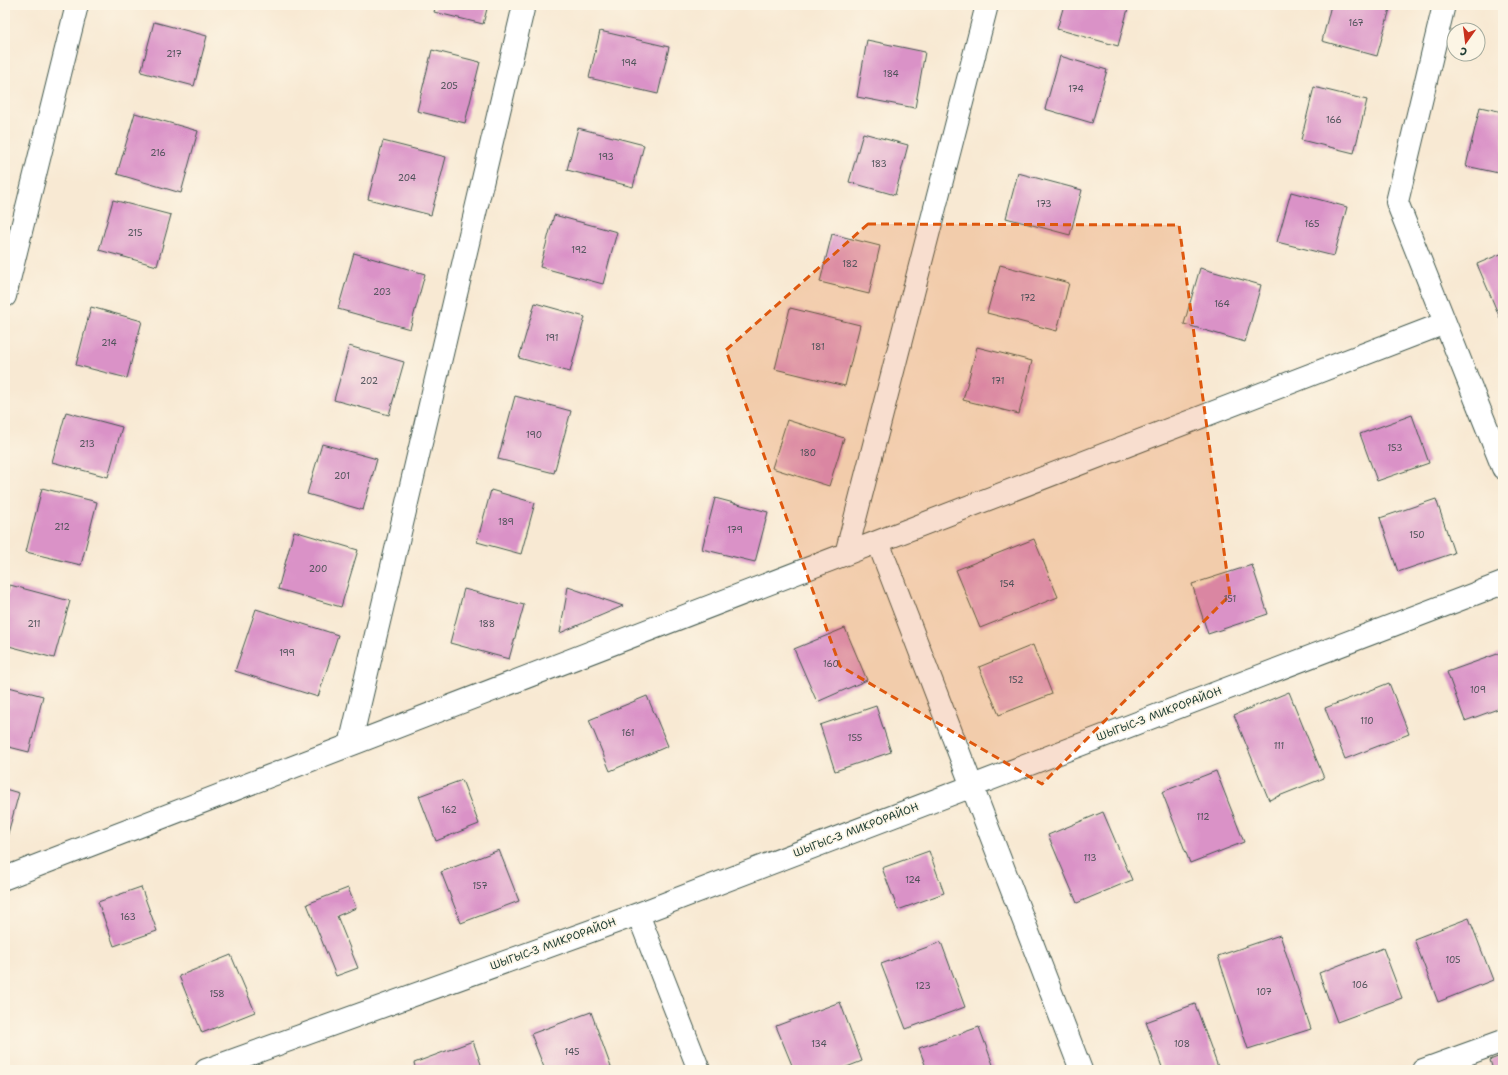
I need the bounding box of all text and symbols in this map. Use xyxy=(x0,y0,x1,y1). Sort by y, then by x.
house number: 167 xyxy=(1348,17,1364,29)
north arrow xyxy=(1446,22,1486,62)
text: С xyxy=(1458,43,1469,59)
house number: 217 xyxy=(166,48,182,60)
house number: 194 xyxy=(621,57,637,69)
house number: 184 xyxy=(883,68,899,80)
house number: 205 xyxy=(440,80,458,92)
house number: 174 xyxy=(1068,83,1084,95)
house number: 166 xyxy=(1326,114,1342,126)
house number: 216 xyxy=(150,147,166,159)
house number: 193 xyxy=(598,151,614,163)
house number: 183 xyxy=(871,158,887,170)
house number: 204 xyxy=(398,172,416,184)
house number: 173 xyxy=(1036,198,1052,210)
house number: 165 xyxy=(1305,218,1319,230)
house number: 215 xyxy=(128,227,143,239)
house number: 192 xyxy=(571,244,587,256)
house number: 182 xyxy=(842,258,858,270)
house number: 203 xyxy=(373,286,391,298)
house number: 172 xyxy=(1020,292,1036,304)
house number: 164 xyxy=(1214,298,1230,310)
house number: 191 xyxy=(545,332,559,344)
house number: 214 xyxy=(101,337,117,349)
house number: 181 xyxy=(811,341,825,353)
house number: 202 xyxy=(360,375,378,387)
house number: 171 xyxy=(992,375,1004,387)
house number: 190 xyxy=(526,429,542,441)
house number: 213 xyxy=(79,438,95,450)
house number: 153 xyxy=(1387,442,1403,454)
house number: 180 xyxy=(800,447,816,459)
house number: 201 xyxy=(334,470,350,482)
house number: 189 xyxy=(498,516,514,528)
house number: 212 xyxy=(54,521,70,533)
house number: 179 xyxy=(727,524,743,536)
house number: 150 xyxy=(1409,529,1425,541)
house number: 200 xyxy=(309,563,327,575)
house number: 154 xyxy=(999,578,1015,590)
house number: 151 xyxy=(1224,593,1236,605)
house number: 211 xyxy=(27,618,41,630)
house number: 188 xyxy=(479,618,495,630)
house number: 199 xyxy=(279,647,295,659)
house number: 160 xyxy=(823,658,839,670)
house number: 152 xyxy=(1009,674,1023,686)
street label: ШЫГЫС-3 МИКРОРАЙОН xyxy=(1094,682,1224,745)
house number: 109 xyxy=(1470,684,1486,696)
house number: 110 xyxy=(1360,715,1374,727)
house number: 161 xyxy=(622,727,634,739)
house number: 155 xyxy=(848,732,862,744)
house number: 111 xyxy=(1274,740,1284,752)
street label: ШЫГЫС-3 МИКРОРАЙОН xyxy=(791,798,921,861)
house number: 162 xyxy=(441,804,457,816)
house number: 112 xyxy=(1196,811,1210,823)
house number: 113 xyxy=(1083,852,1097,864)
house number: 124 xyxy=(905,874,921,886)
house number: 157 xyxy=(473,880,487,892)
house number: 163 xyxy=(120,911,136,923)
street label: ШЫГЫС-3 МИКРОРАЙОН xyxy=(488,913,618,974)
house number: 105 xyxy=(1445,954,1461,966)
house number: 106 xyxy=(1352,979,1368,991)
house number: 123 xyxy=(915,980,931,992)
house number: 107 xyxy=(1256,986,1272,998)
house number: 158 xyxy=(209,988,225,1000)
house number: 134 xyxy=(811,1038,827,1050)
house number: 108 xyxy=(1174,1038,1190,1050)
house number: 145 xyxy=(565,1046,579,1058)

